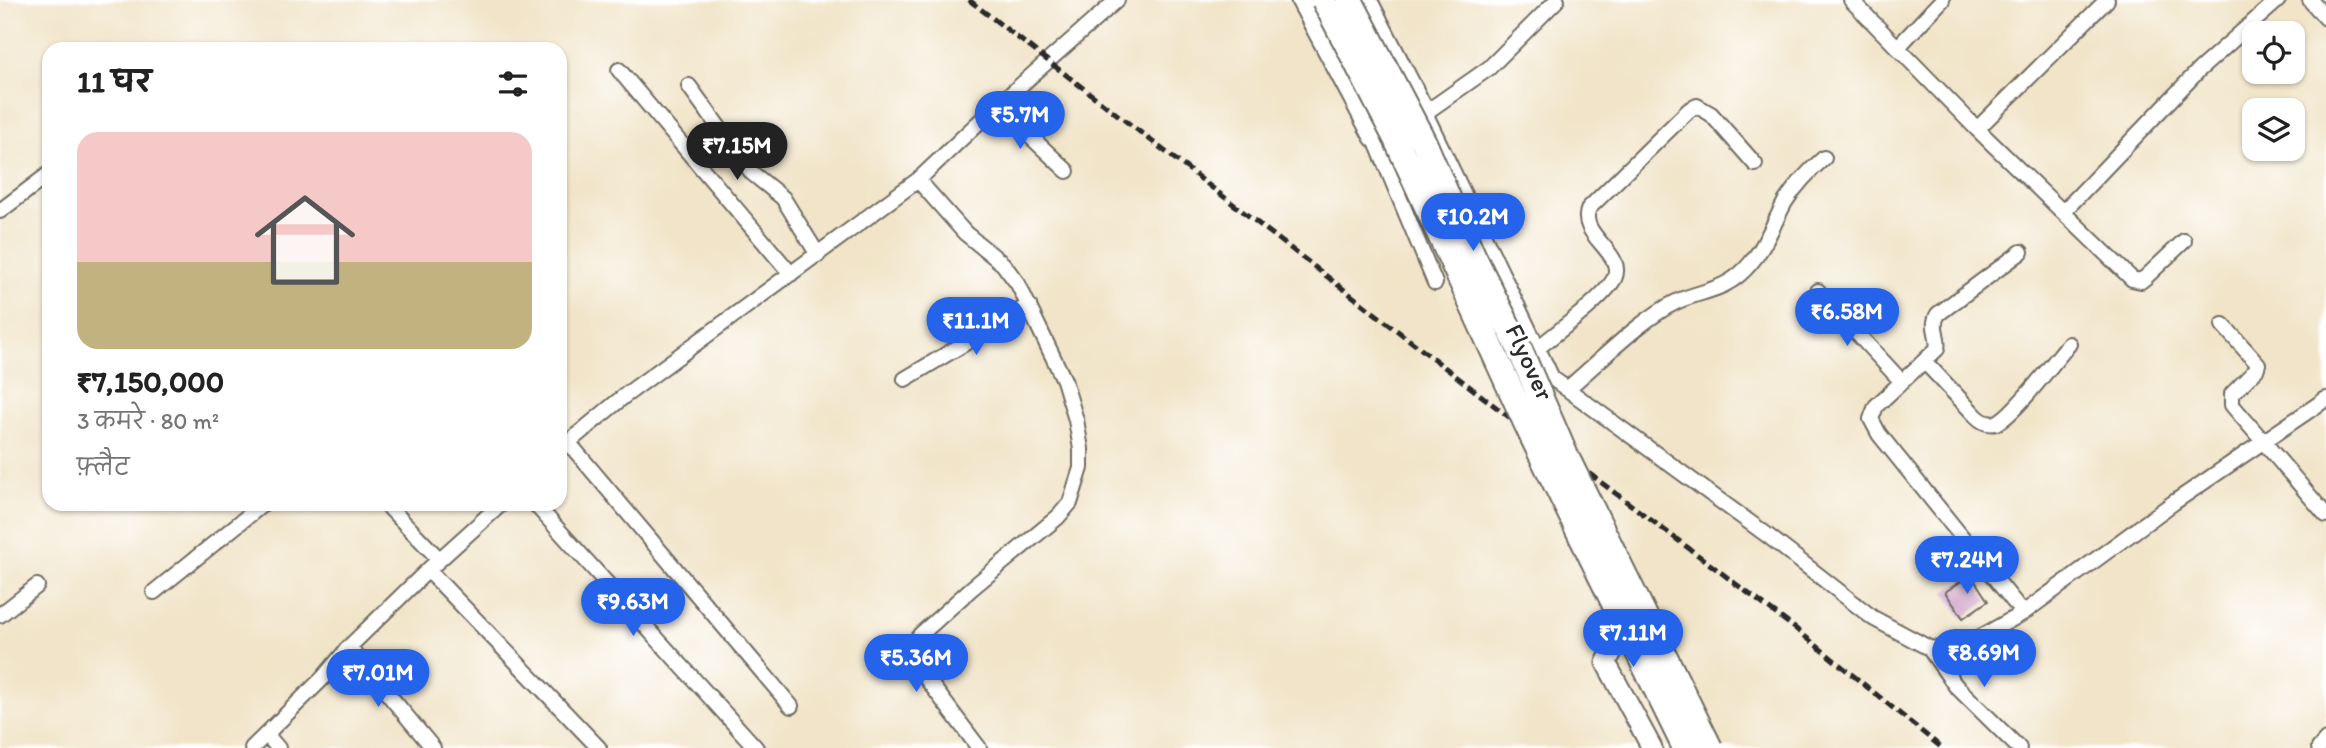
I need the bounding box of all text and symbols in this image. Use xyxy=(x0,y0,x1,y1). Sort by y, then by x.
map controls xyxy=(2242,21,2305,161)
button: locate xyxy=(2242,21,2305,84)
text: 11 घर xyxy=(77,63,152,100)
icon: filters xyxy=(494,65,532,103)
pin: ₹5.7M xyxy=(971,92,1069,151)
button: layers xyxy=(2242,98,2305,161)
text: ₹5.7M xyxy=(991,100,1049,128)
pin: ₹7.15M xyxy=(680,122,794,182)
text: ₹7.15M xyxy=(702,131,772,159)
icon: home xyxy=(242,177,368,303)
pin: ₹10.2M xyxy=(1416,194,1530,253)
text: ₹10.2M xyxy=(1437,202,1509,230)
pin: ₹6.58M xyxy=(1790,288,1904,348)
text: ₹6.58M xyxy=(1811,297,1883,325)
pin: ₹11.1M xyxy=(919,298,1033,357)
text: ₹11.1M xyxy=(943,306,1009,334)
street label: Flyover xyxy=(1498,319,1562,406)
text: ₹7,150,000 xyxy=(77,363,224,400)
text: 3 कमरे · 80 m² xyxy=(77,407,219,435)
text: फ़्लैट xyxy=(77,453,129,481)
pin: ₹7.24M xyxy=(1910,536,2024,596)
text: ₹7.24M xyxy=(1931,545,2003,573)
pin: ₹9.63M xyxy=(576,578,690,638)
text: ₹9.63M xyxy=(597,587,669,615)
pin: ₹7.11M xyxy=(1576,610,1690,669)
text: ₹7.11M xyxy=(1599,618,1667,646)
pin: ₹8.69M xyxy=(1927,630,2041,689)
pin: ₹5.36M xyxy=(859,634,973,694)
text: ₹8.69M xyxy=(1948,638,2020,666)
text: ₹5.36M xyxy=(880,643,952,671)
pin: ₹7.01M xyxy=(321,650,435,709)
text: ₹7.01M xyxy=(342,658,414,686)

